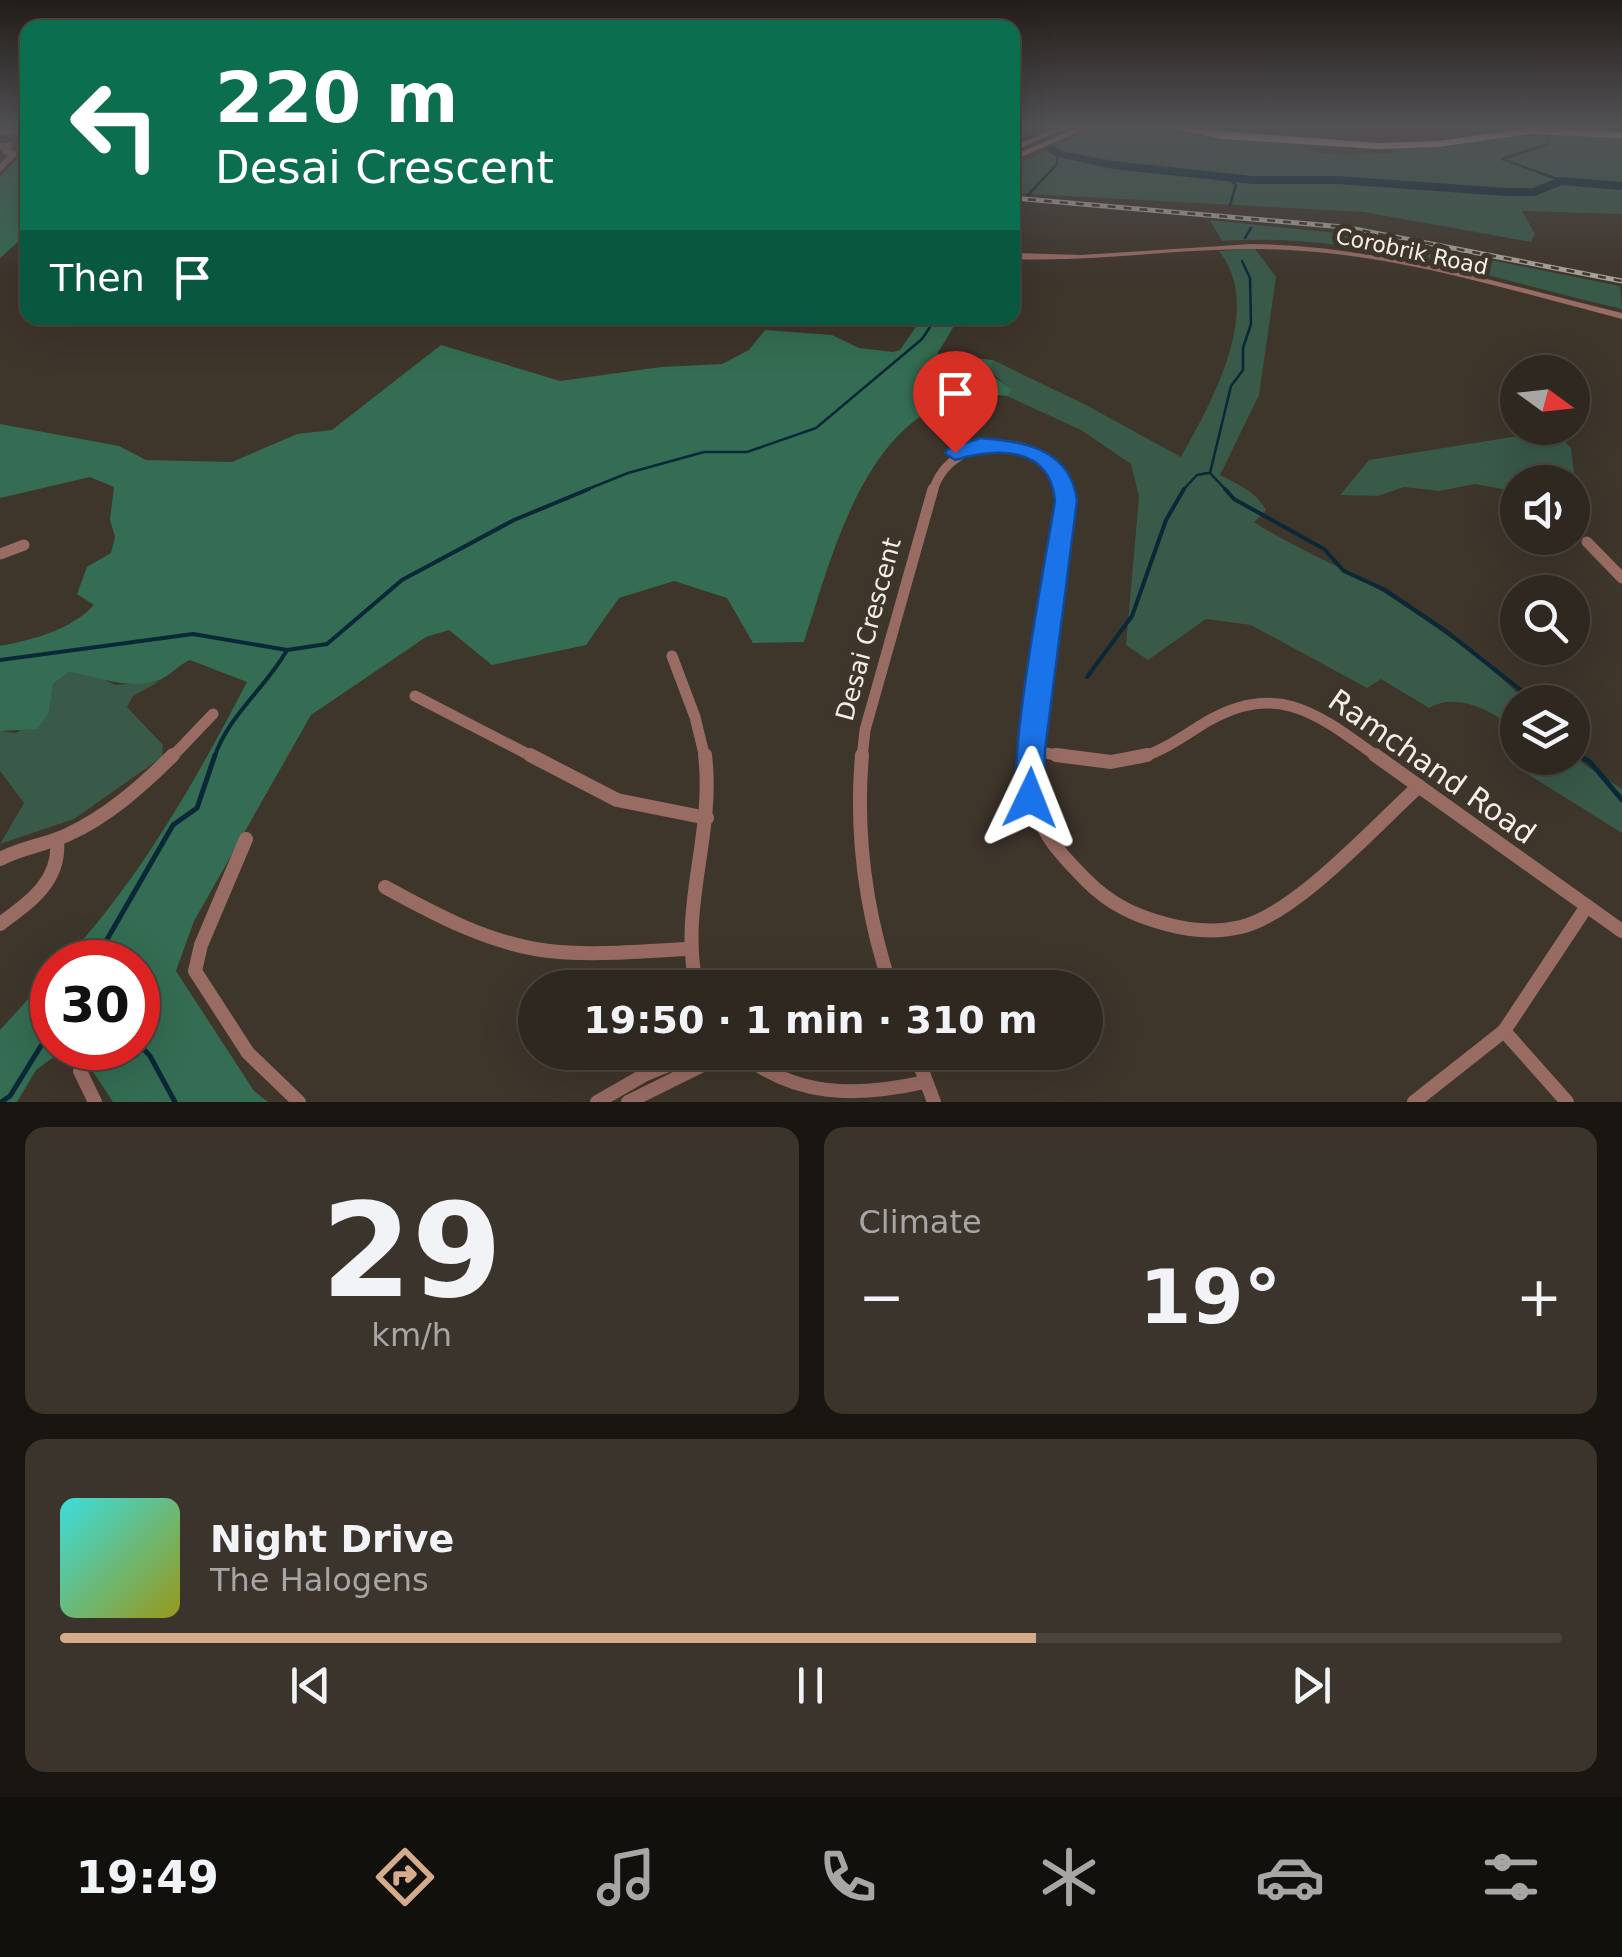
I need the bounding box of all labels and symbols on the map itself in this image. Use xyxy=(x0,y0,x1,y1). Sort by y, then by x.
street label: Corobrik Road xyxy=(1334,223,1490,280)
pin xyxy=(913,351,998,454)
north arrow xyxy=(1500,355,1590,445)
street label: Desai Crescent xyxy=(830,534,907,724)
street label: Ramchand Road xyxy=(1322,682,1542,851)
position arrow xyxy=(978,746,1082,850)
speed limit sign: 30 xyxy=(30,940,160,1070)

